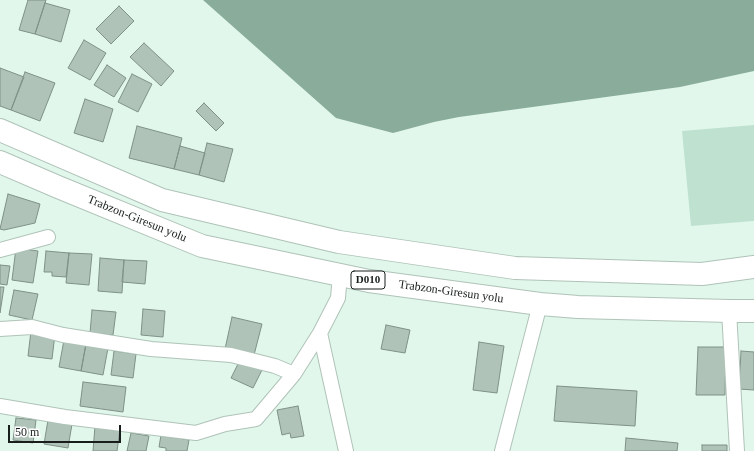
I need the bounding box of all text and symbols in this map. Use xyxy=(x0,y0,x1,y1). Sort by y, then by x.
street label: Trabzon-Giresun yolu xyxy=(85,192,189,246)
road number: D010 xyxy=(351,271,385,289)
street label: Trabzon-Giresun yolu xyxy=(398,278,504,306)
scale bar xyxy=(10,417,123,443)
text: 50 m xyxy=(15,425,39,439)

